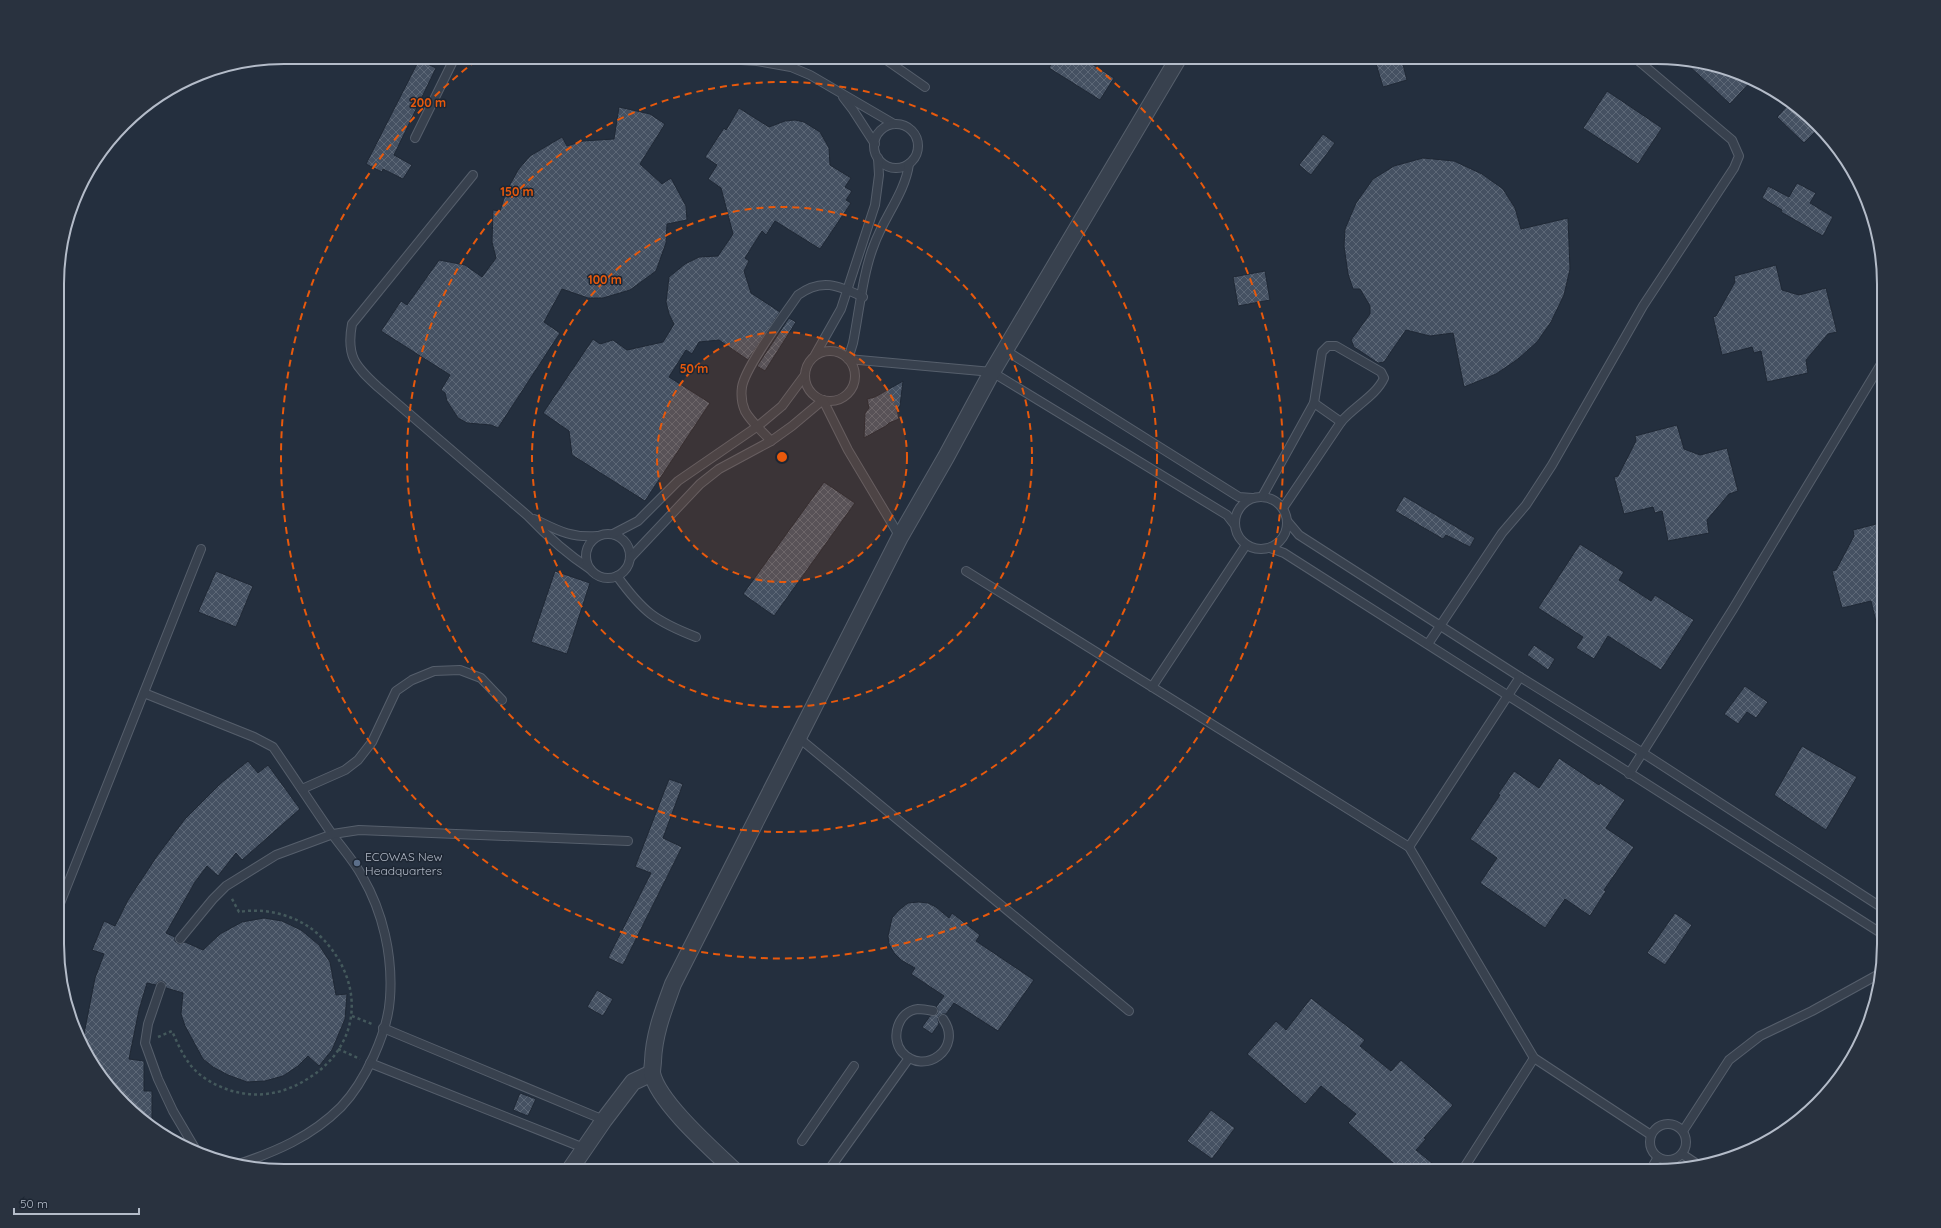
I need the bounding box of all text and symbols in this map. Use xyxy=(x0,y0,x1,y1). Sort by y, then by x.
text: 200 m xyxy=(410,95,446,110)
text: 150 m xyxy=(500,184,534,199)
text: 100 m xyxy=(588,272,622,287)
text: 50 m xyxy=(680,361,708,376)
centre of rings xyxy=(775,450,789,464)
place label: ECOWAS New Headquarters xyxy=(365,849,442,878)
marker: ECOWAS New Headquarters xyxy=(352,858,362,868)
scale bar xyxy=(14,1190,139,1216)
text: 50 m xyxy=(20,1196,48,1211)

